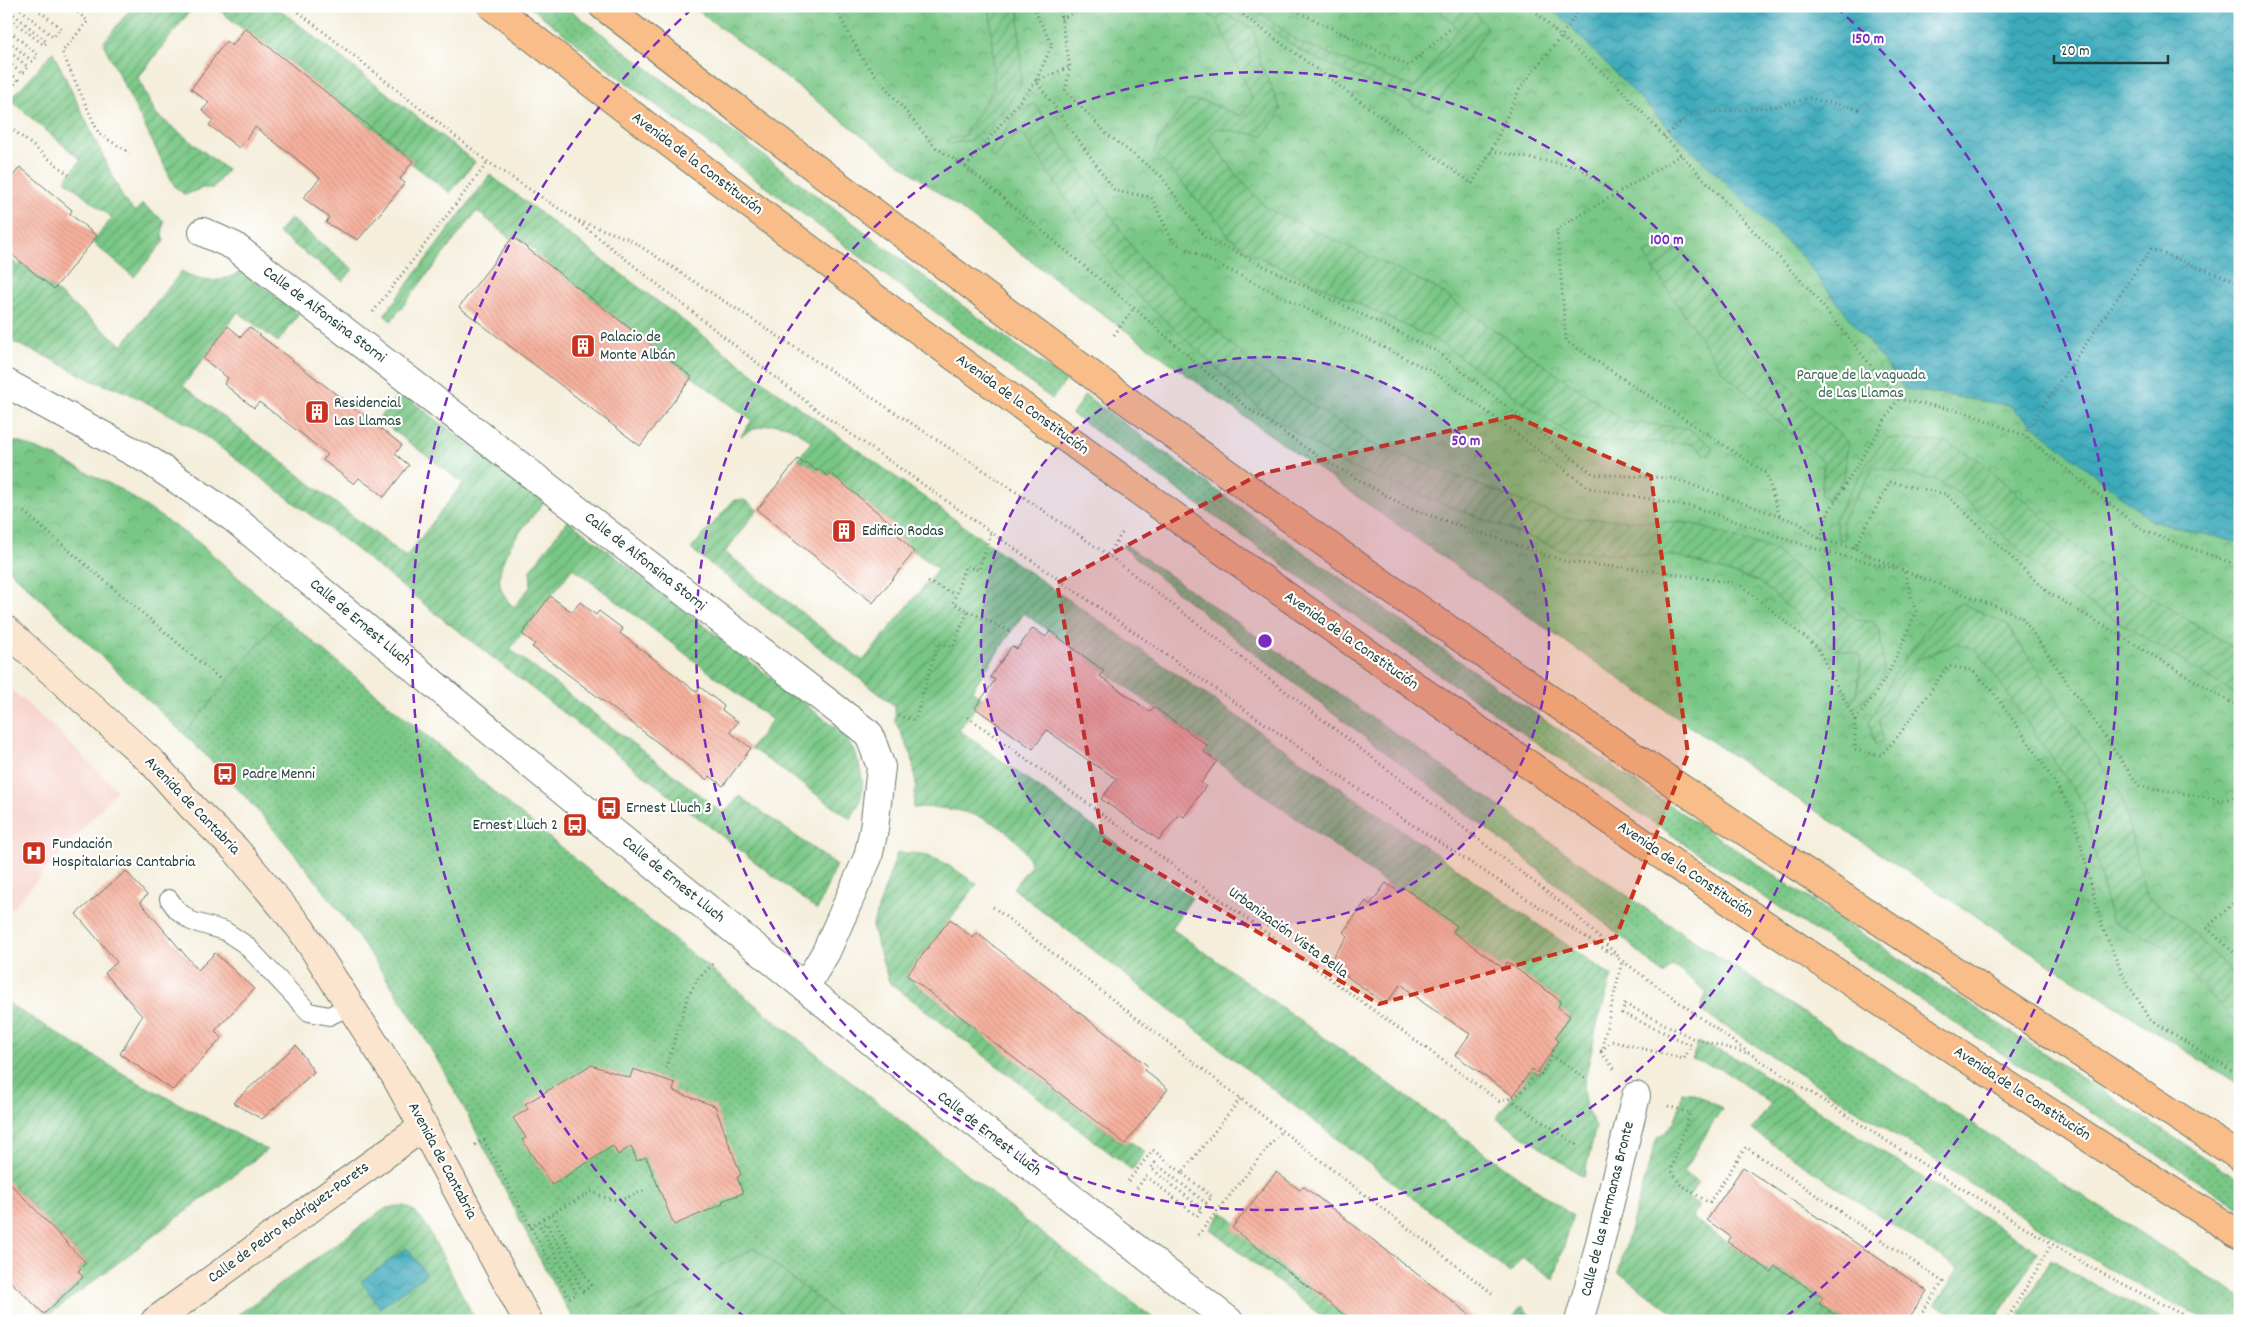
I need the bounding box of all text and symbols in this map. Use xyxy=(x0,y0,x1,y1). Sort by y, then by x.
text: 150 m xyxy=(1852,29,1884,51)
scale bar xyxy=(2054,32,2167,64)
text: 20 m xyxy=(2061,41,2089,63)
street label: Avenida de la Constitución xyxy=(626,107,768,221)
text: 100 m xyxy=(1650,230,1684,252)
street label: Calle de Alfonsina Storni xyxy=(258,261,391,369)
place label: Palacio de Monte Albán xyxy=(600,326,675,367)
building icon: Palacio de Monte Albán xyxy=(570,333,596,359)
street label: Avenida de la Constitución xyxy=(951,349,1093,461)
park label: Parque de la vaguada de Las Llamas xyxy=(1796,364,1926,405)
place label: Residencial Las Llamas xyxy=(334,392,402,433)
building icon: Residencial Las Llamas xyxy=(304,399,330,425)
text: 50 m xyxy=(1452,431,1480,453)
street label: Calle de Alfonsina Storni xyxy=(579,507,711,617)
building icon: Edificio Rodas xyxy=(831,518,857,544)
place label: Edificio Rodas xyxy=(862,520,944,543)
street label: Calle de Ernest Lluch xyxy=(304,573,416,673)
street label: Avenida de la Constitución xyxy=(1279,586,1423,696)
centre of rings xyxy=(1256,632,1274,650)
street label: Avenida de Cantabria xyxy=(139,752,245,861)
bus stop icon: Padre Menni xyxy=(212,761,238,787)
place label: Padre Menni xyxy=(242,763,315,786)
bus stop icon: Ernest Lluch 3 xyxy=(596,795,622,821)
place label: Ernest Lluch 3 xyxy=(626,797,712,820)
bus stop icon: Ernest Lluch 2 xyxy=(562,812,588,838)
place label: Ernest Lluch 2 xyxy=(472,814,558,837)
street label: Avenida de la Constitución xyxy=(1613,816,1757,924)
street label: Calle de Ernest Lluch xyxy=(616,831,730,929)
place label: Fundación Hospitalarias Cantabria xyxy=(52,833,196,874)
hospital icon: Fundación Hospitalarias Cantabria xyxy=(21,840,47,866)
street label: Urbanización Vista Bella xyxy=(1223,881,1353,985)
street label: Avenida de la Constitución xyxy=(1949,1041,2095,1147)
street label: Calle de Ernest Lluch xyxy=(932,1086,1046,1182)
street label: Avenida de Cantabria xyxy=(402,1099,483,1224)
street label: Calle de las Hermanas Bronte xyxy=(1575,1119,1641,1299)
street label: Calle de Pedro Rodríguez-Parets xyxy=(204,1156,375,1290)

